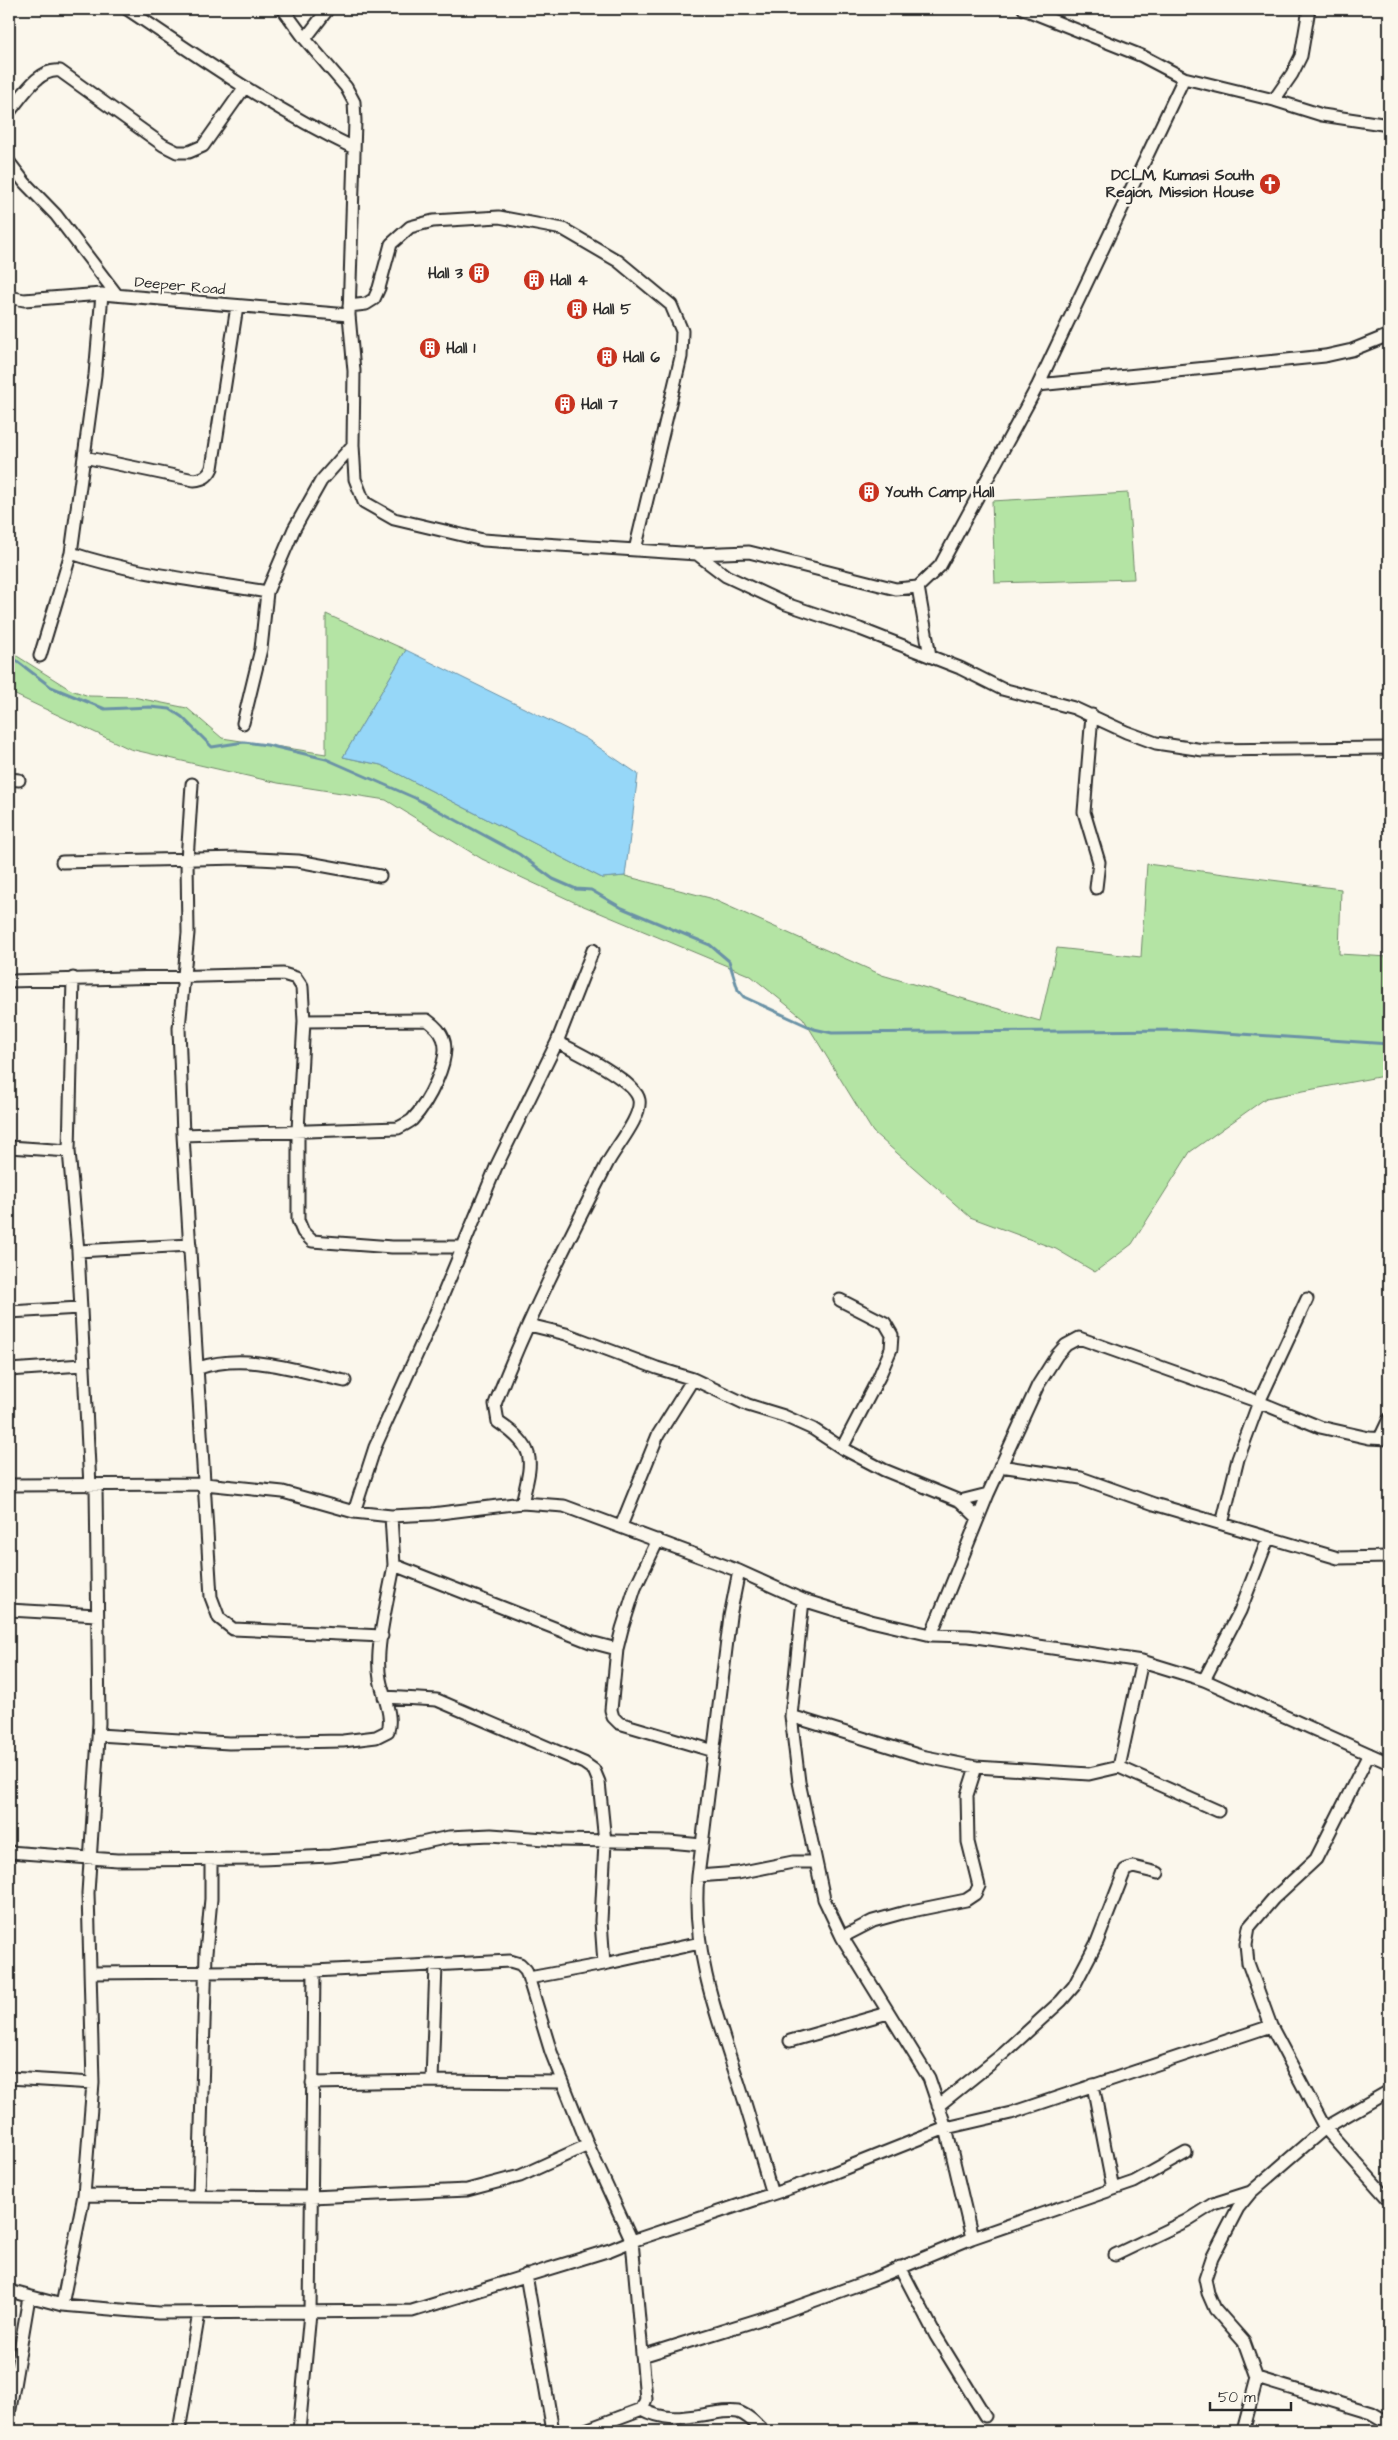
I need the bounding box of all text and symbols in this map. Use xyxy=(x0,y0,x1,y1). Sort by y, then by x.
place label: DCLM, Kumasi South Region, Mission House xyxy=(1106,165,1255,205)
church icon: DCLM, Kumasi South Region, Mission House xyxy=(1258,172,1282,196)
building icon: Hall 3 xyxy=(467,261,491,285)
place label: Hall 3 xyxy=(428,263,463,284)
building icon: Hall 4 xyxy=(522,268,546,292)
place label: Hall 4 xyxy=(550,270,588,291)
street label: Deeper Road xyxy=(134,272,227,300)
building icon: Hall 5 xyxy=(565,297,589,321)
place label: Hall 5 xyxy=(593,299,631,320)
building icon: Hall 1 xyxy=(418,336,442,360)
place label: Hall 1 xyxy=(446,338,475,359)
building icon: Hall 6 xyxy=(595,345,619,369)
place label: Hall 6 xyxy=(623,347,660,368)
building icon: Hall 7 xyxy=(553,392,577,416)
place label: Hall 7 xyxy=(581,394,618,415)
building icon: Youth Camp Hall xyxy=(857,480,881,504)
place label: Youth Camp Hall xyxy=(885,482,995,503)
scale bar xyxy=(1210,2380,1292,2412)
text: 50 m xyxy=(1218,2387,1256,2408)

